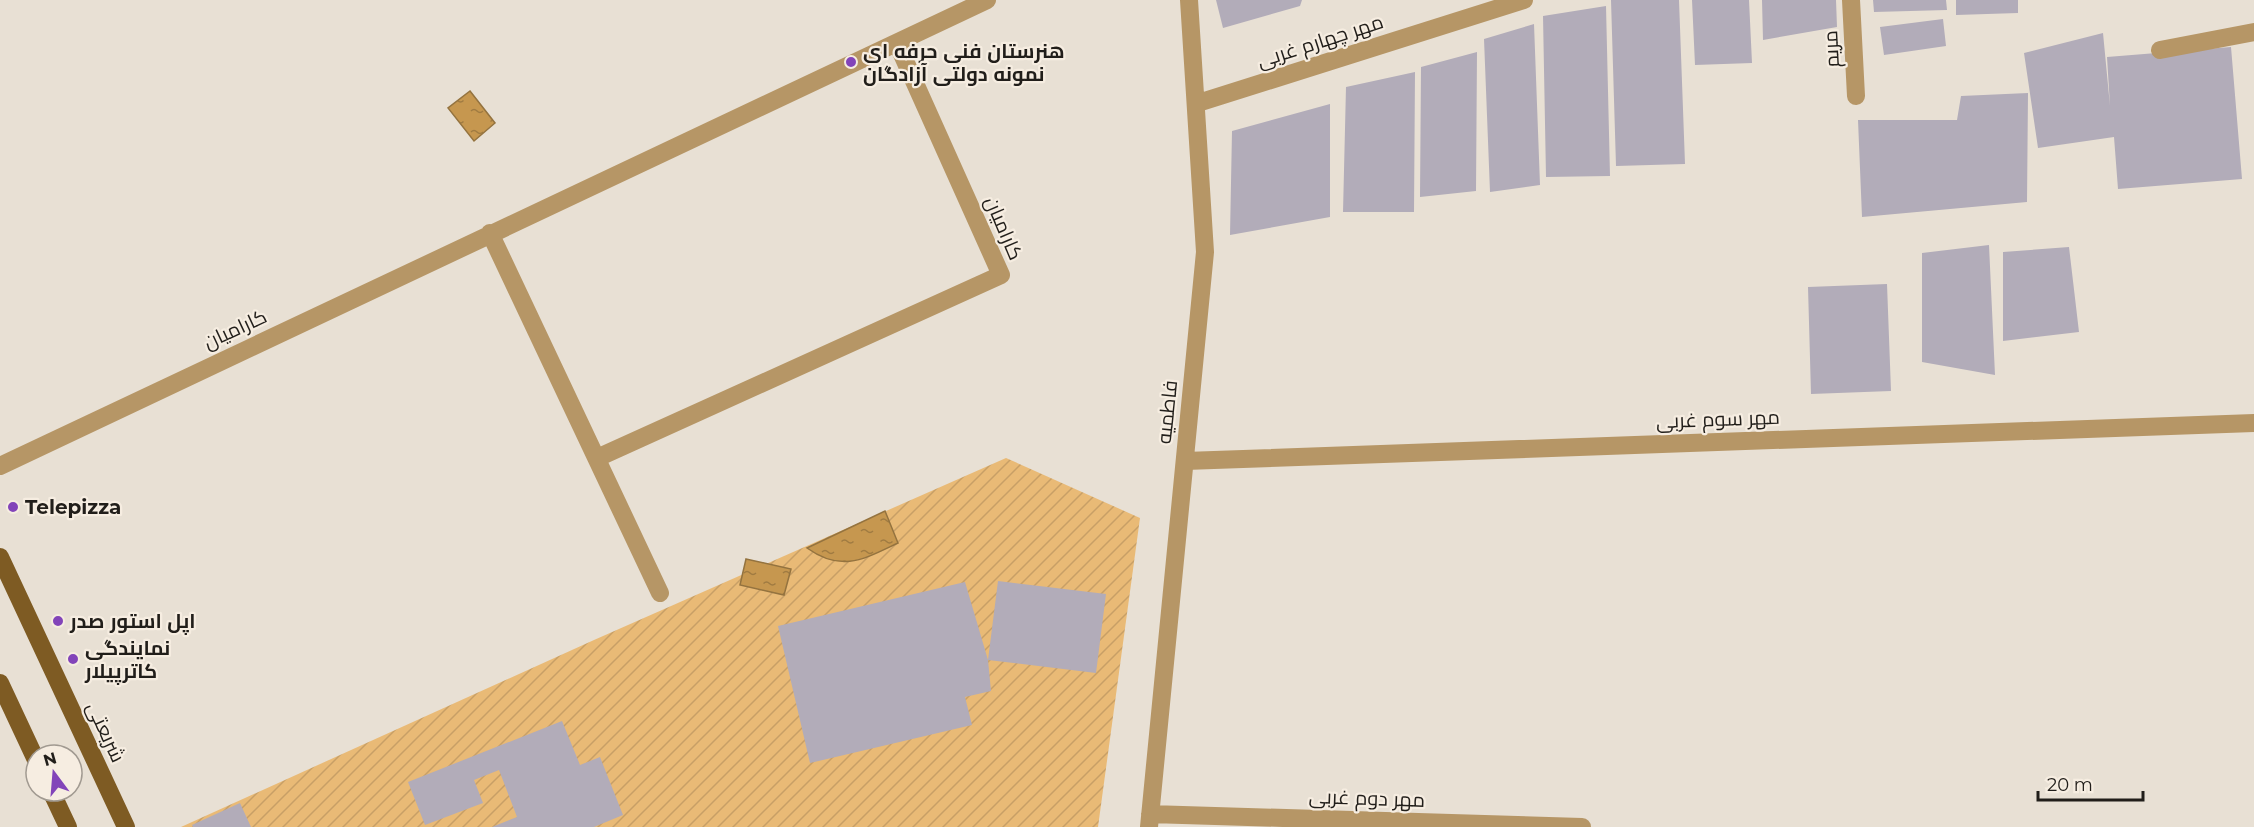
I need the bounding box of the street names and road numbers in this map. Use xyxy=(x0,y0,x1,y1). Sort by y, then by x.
street label: مهر چهارم غربی xyxy=(1254,9,1387,75)
street label: مریم xyxy=(1818,30,1846,68)
street label: کارامیان xyxy=(979,192,1028,264)
street label: کارامیان xyxy=(200,304,271,355)
street label: فاطمیه xyxy=(1152,379,1182,445)
street label: مهر سوم غربی xyxy=(1656,405,1780,435)
street label: شریعتی xyxy=(81,698,130,766)
street label: مهر دوم غربی xyxy=(1308,784,1426,814)

